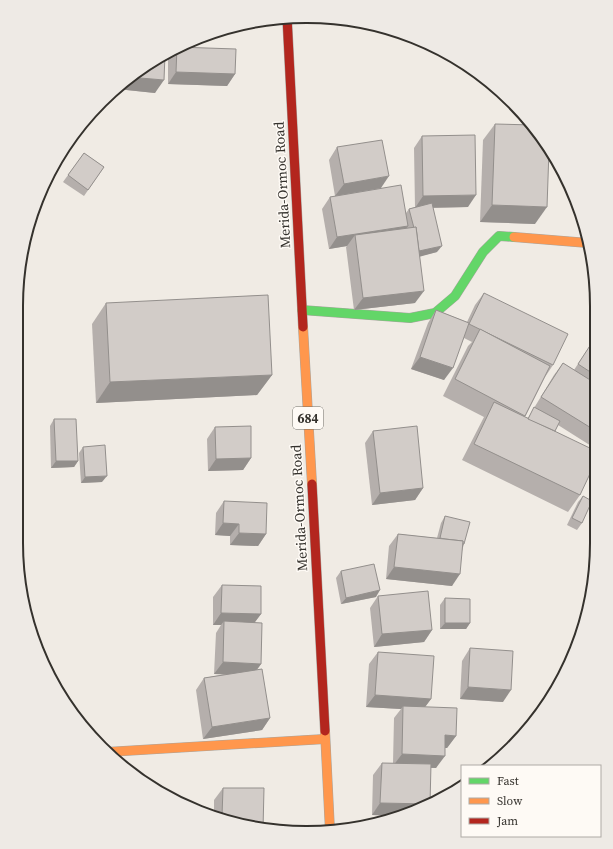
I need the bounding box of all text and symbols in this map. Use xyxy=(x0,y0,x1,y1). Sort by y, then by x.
street label: Merida-Ormoc Road xyxy=(269,121,295,249)
road number: 684 xyxy=(293,407,323,429)
street label: Merida-Ormoc Road xyxy=(286,444,312,572)
legend xyxy=(461,765,601,837)
text: Fast xyxy=(497,773,519,789)
text: Slow xyxy=(497,793,523,809)
text: Jam xyxy=(496,813,518,829)

